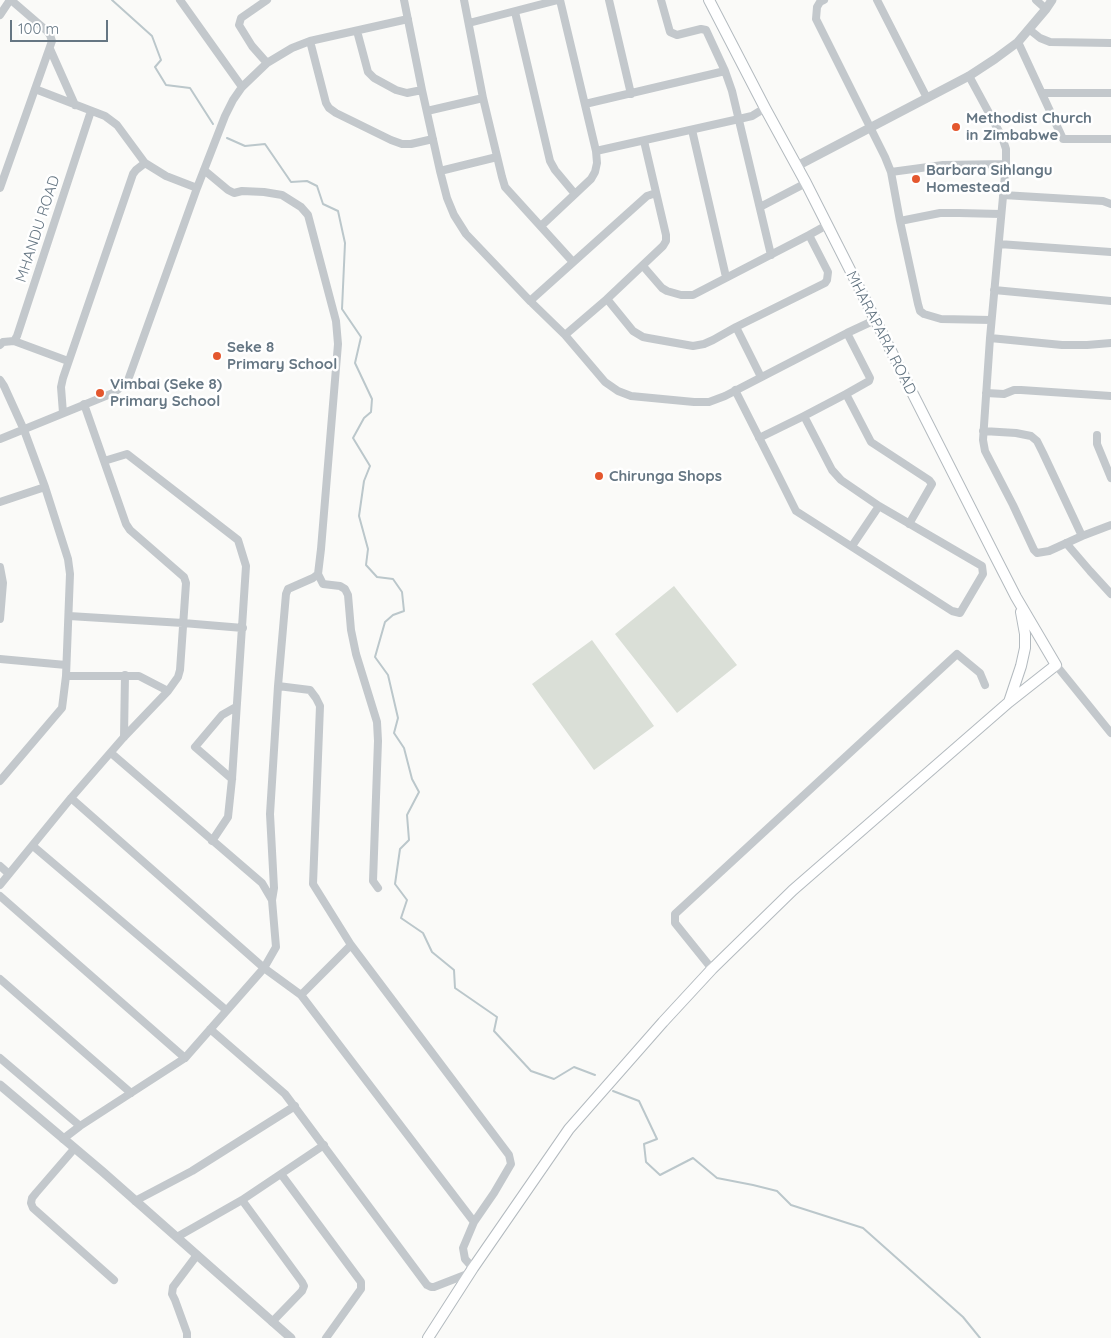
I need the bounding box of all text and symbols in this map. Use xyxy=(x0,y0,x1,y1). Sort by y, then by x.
scale bar xyxy=(12,10,110,42)
text: 100 m xyxy=(18,19,59,38)
place label: Methodist Church in Zimbabwe xyxy=(966,109,1092,144)
marker: Methodist Church in Zimbabwe xyxy=(950,121,962,133)
place label: Barbara Sihlangu Homestead xyxy=(926,161,1052,196)
street label: MHANDU ROAD xyxy=(12,173,64,285)
marker: Barbara Sihlangu Homestead xyxy=(910,173,922,185)
street label: MHARAPARA ROAD xyxy=(842,268,920,398)
place label: Seke 8 Primary School xyxy=(227,338,337,373)
marker: Seke 8 Primary School xyxy=(211,350,223,362)
place label: Vimbai (Seke 8) Primary School xyxy=(110,375,222,410)
marker: Vimbai (Seke 8) Primary School xyxy=(94,387,106,399)
place label: Chirunga Shops xyxy=(609,467,722,485)
marker: Chirunga Shops xyxy=(593,470,605,482)

